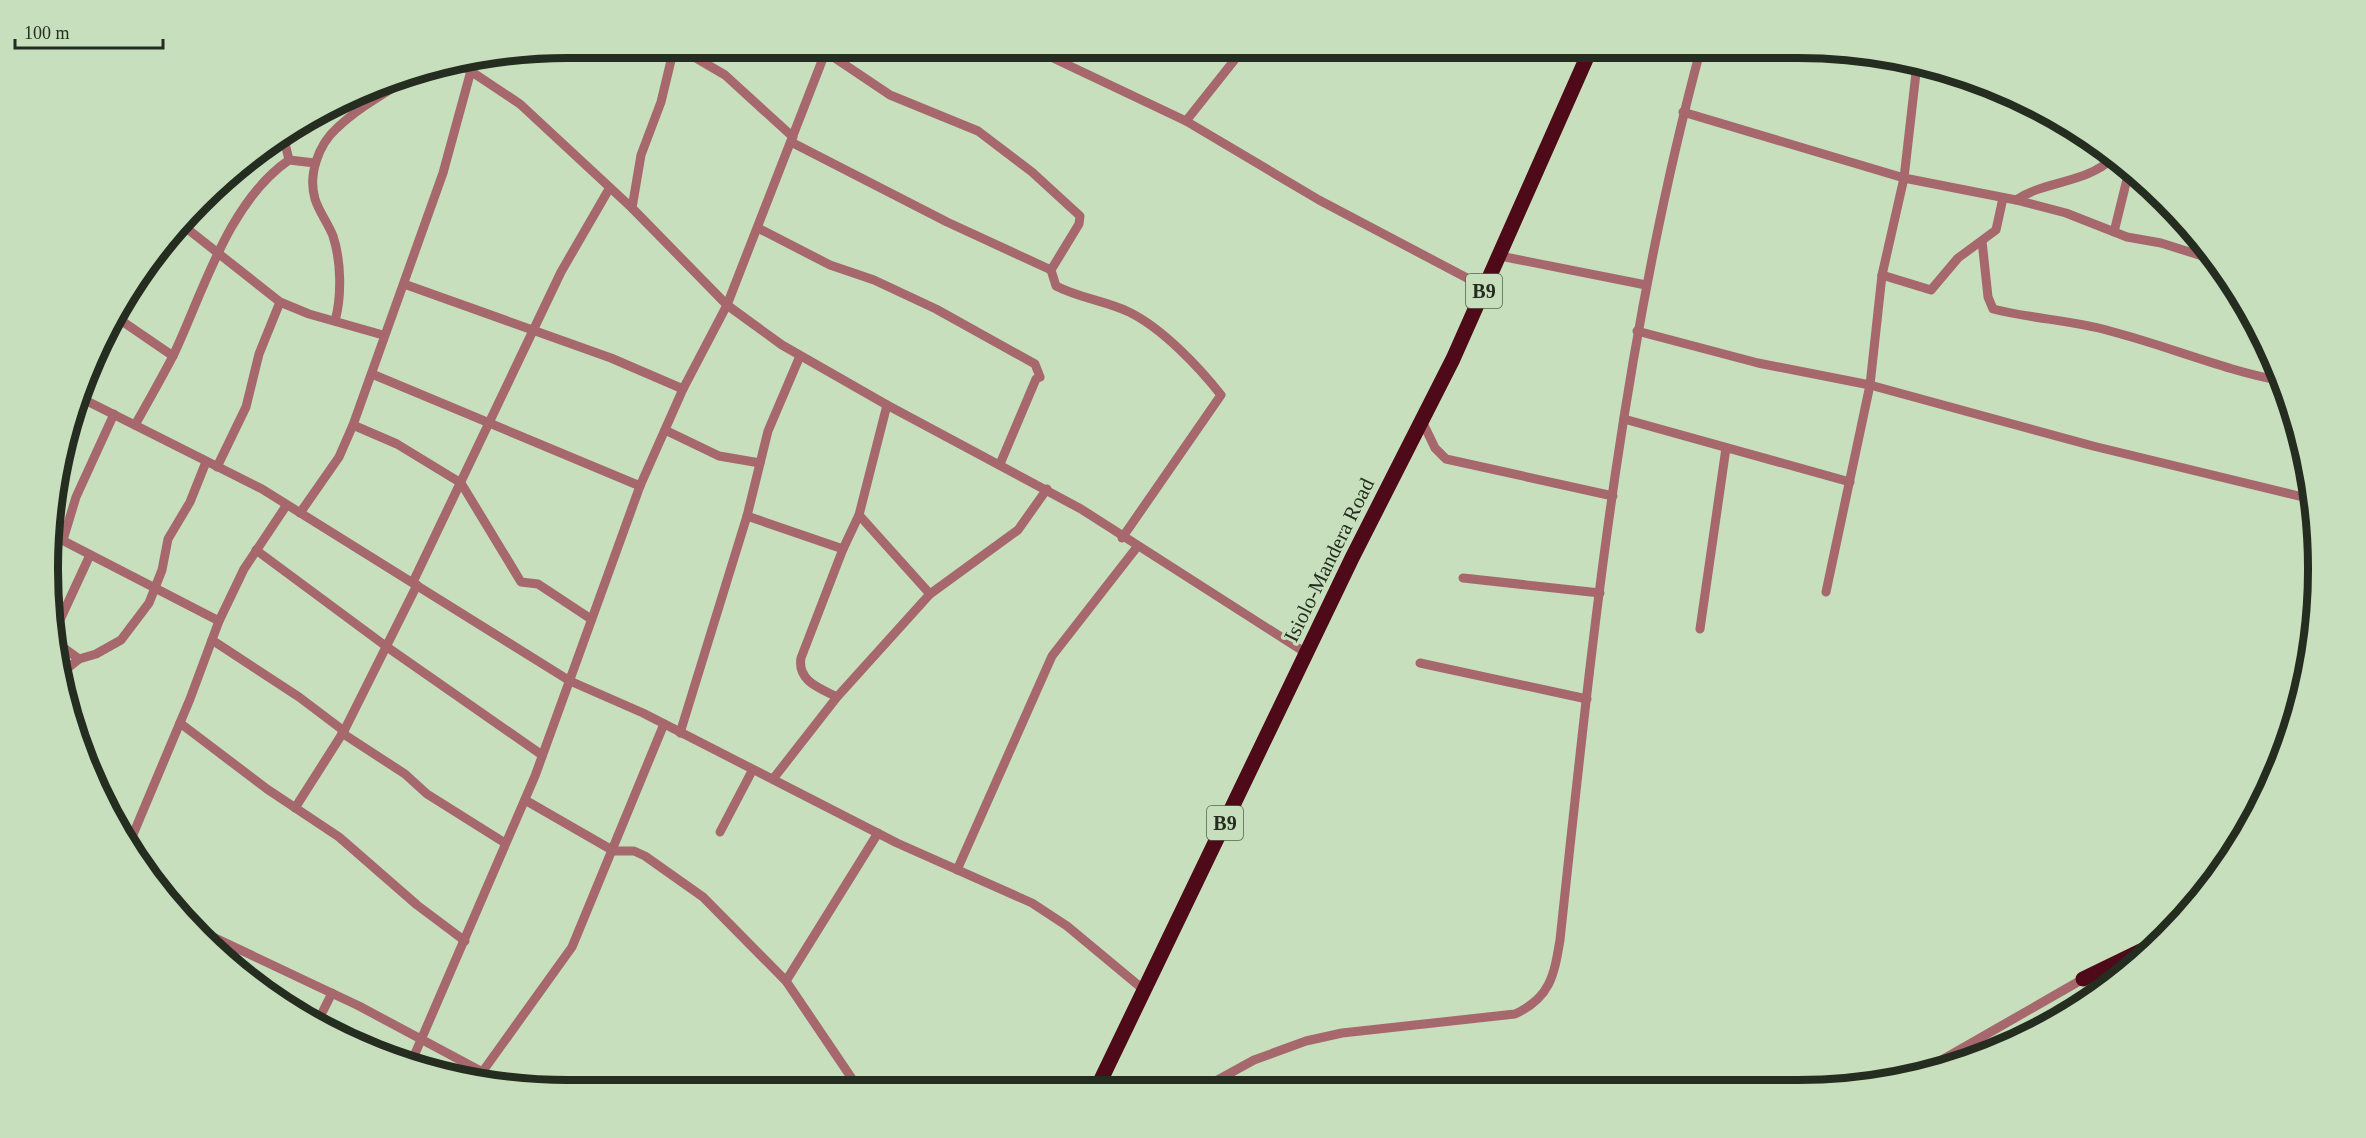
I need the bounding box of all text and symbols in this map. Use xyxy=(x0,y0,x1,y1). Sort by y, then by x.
scale bar xyxy=(15,12,164,50)
text: 100 m xyxy=(24,23,70,43)
road number: B9 xyxy=(1466,274,1502,308)
street label: Isiolo-Mandera Road xyxy=(1279,474,1379,646)
road number: B9 xyxy=(1207,806,1243,840)

